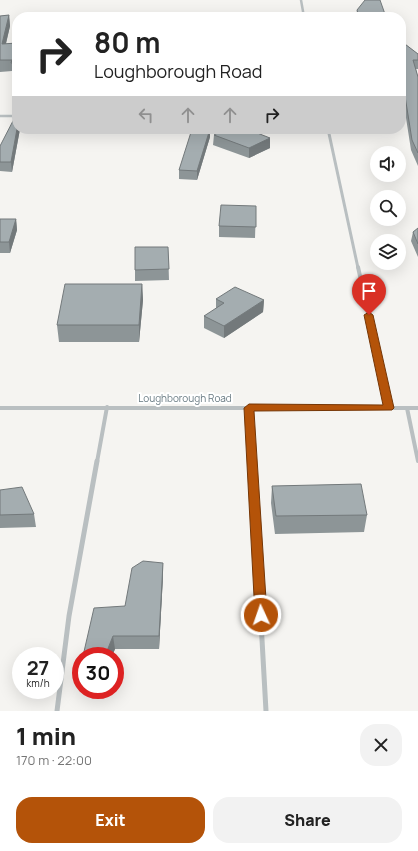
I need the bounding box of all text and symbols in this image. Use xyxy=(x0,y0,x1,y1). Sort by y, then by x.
text: 80 m xyxy=(94,23,160,61)
icon: right xyxy=(28,28,80,80)
text: Loughborough Road xyxy=(94,59,262,83)
icon: left xyxy=(135,104,157,126)
icon: ahead xyxy=(177,104,199,126)
icon: ahead xyxy=(219,104,241,126)
icon: right xyxy=(261,104,283,126)
map controls xyxy=(370,146,406,270)
button: sound xyxy=(370,146,406,182)
button: search xyxy=(370,190,406,226)
button: layers xyxy=(370,234,406,270)
pin xyxy=(352,274,386,315)
icon: arrive xyxy=(358,280,380,302)
street label: Loughborough Road xyxy=(138,391,232,405)
position arrow xyxy=(240,594,282,636)
speed limit sign: 30 xyxy=(72,647,124,699)
text: 27 xyxy=(27,654,49,681)
text: km/h xyxy=(26,676,50,690)
text: 1 min xyxy=(16,719,76,752)
button: close xyxy=(360,724,402,766)
text: 170 m · 22:00 xyxy=(16,751,92,769)
button: Exit xyxy=(16,797,205,843)
button: Share xyxy=(213,797,402,843)

